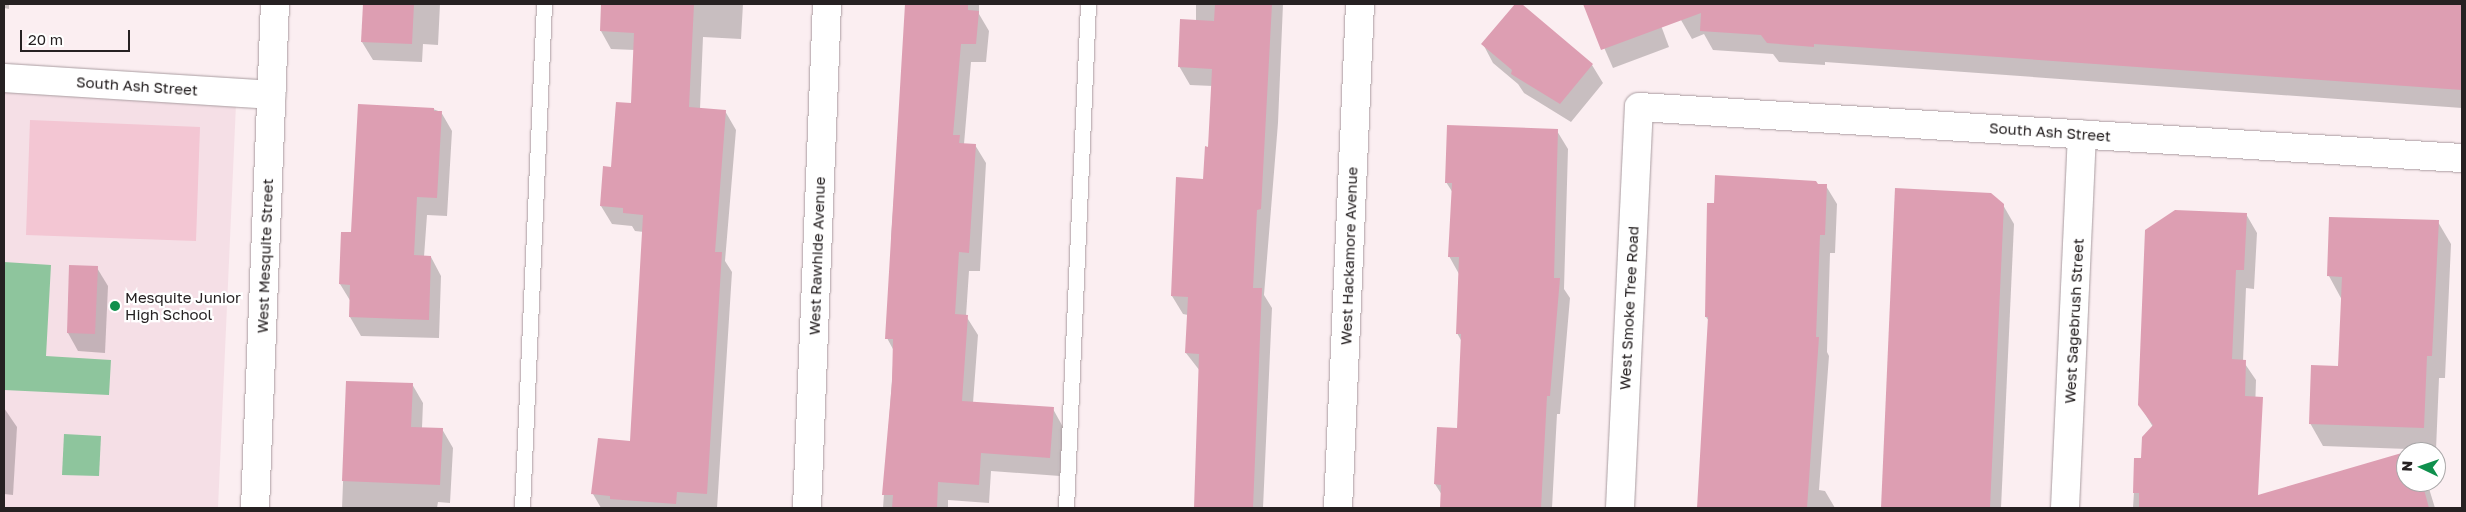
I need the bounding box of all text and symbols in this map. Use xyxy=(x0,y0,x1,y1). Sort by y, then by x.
scale bar xyxy=(22,20,132,52)
text: 20 m xyxy=(28,30,63,48)
street label: South Ash Street xyxy=(76,73,198,99)
street label: South Ash Street xyxy=(1989,119,2111,145)
street label: West Hackamore Avenue xyxy=(1337,167,1361,345)
street label: West Rawhide Avenue xyxy=(805,176,829,336)
street label: West Mesquite Street xyxy=(253,178,277,334)
street label: West Smoke Tree Road xyxy=(1616,226,1642,390)
street label: West Sagebrush Street xyxy=(2061,238,2087,404)
place label: Mesquite Junior High School xyxy=(125,288,241,323)
marker: Mesquite Junior High School xyxy=(109,300,121,312)
north arrow xyxy=(2396,442,2446,492)
text: N xyxy=(2398,460,2415,472)

